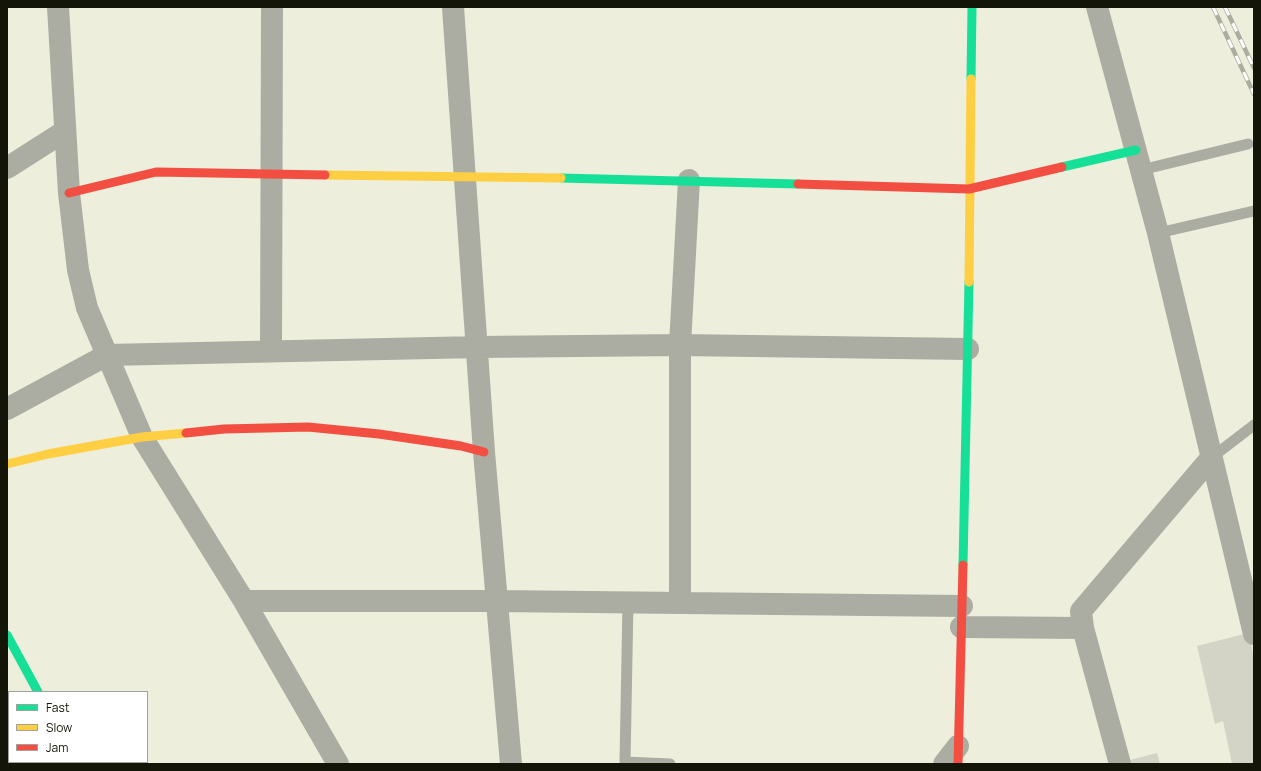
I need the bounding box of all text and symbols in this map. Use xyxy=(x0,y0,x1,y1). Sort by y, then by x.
legend xyxy=(8,691,148,763)
text: Fast xyxy=(46,699,70,716)
text: Slow xyxy=(46,719,72,736)
text: Jam xyxy=(46,739,68,756)

